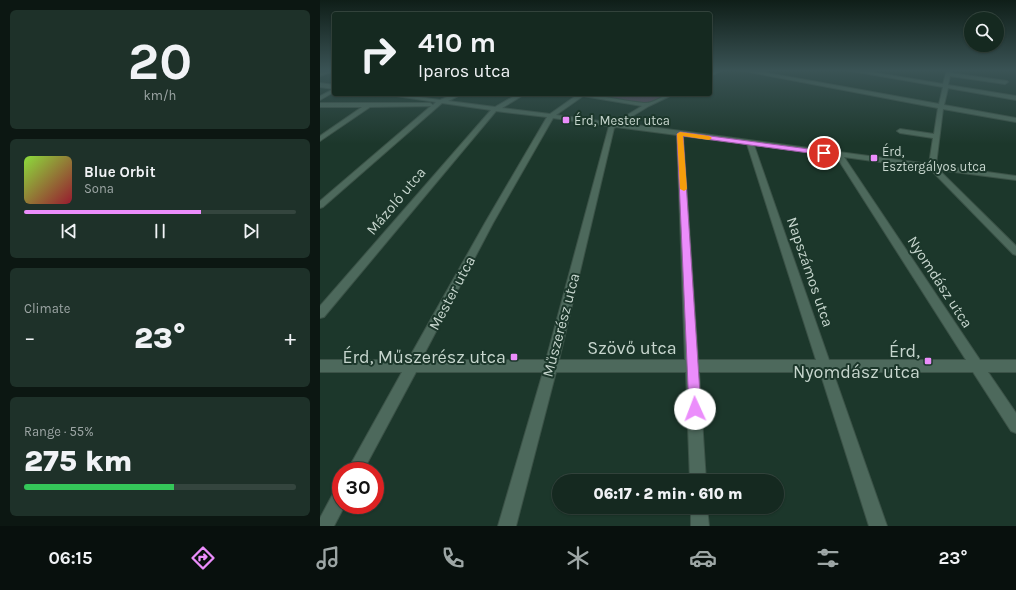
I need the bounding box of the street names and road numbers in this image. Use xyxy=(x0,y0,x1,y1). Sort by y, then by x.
street label: Mázoló utca xyxy=(362,163,430,239)
street label: Napszámos utca xyxy=(783,215,837,329)
street label: Nyomdász utca xyxy=(904,233,976,331)
street label: Mester utca xyxy=(425,253,479,333)
street label: Műszerész utca xyxy=(538,271,584,379)
street label: Szövő utca xyxy=(587,337,677,359)

